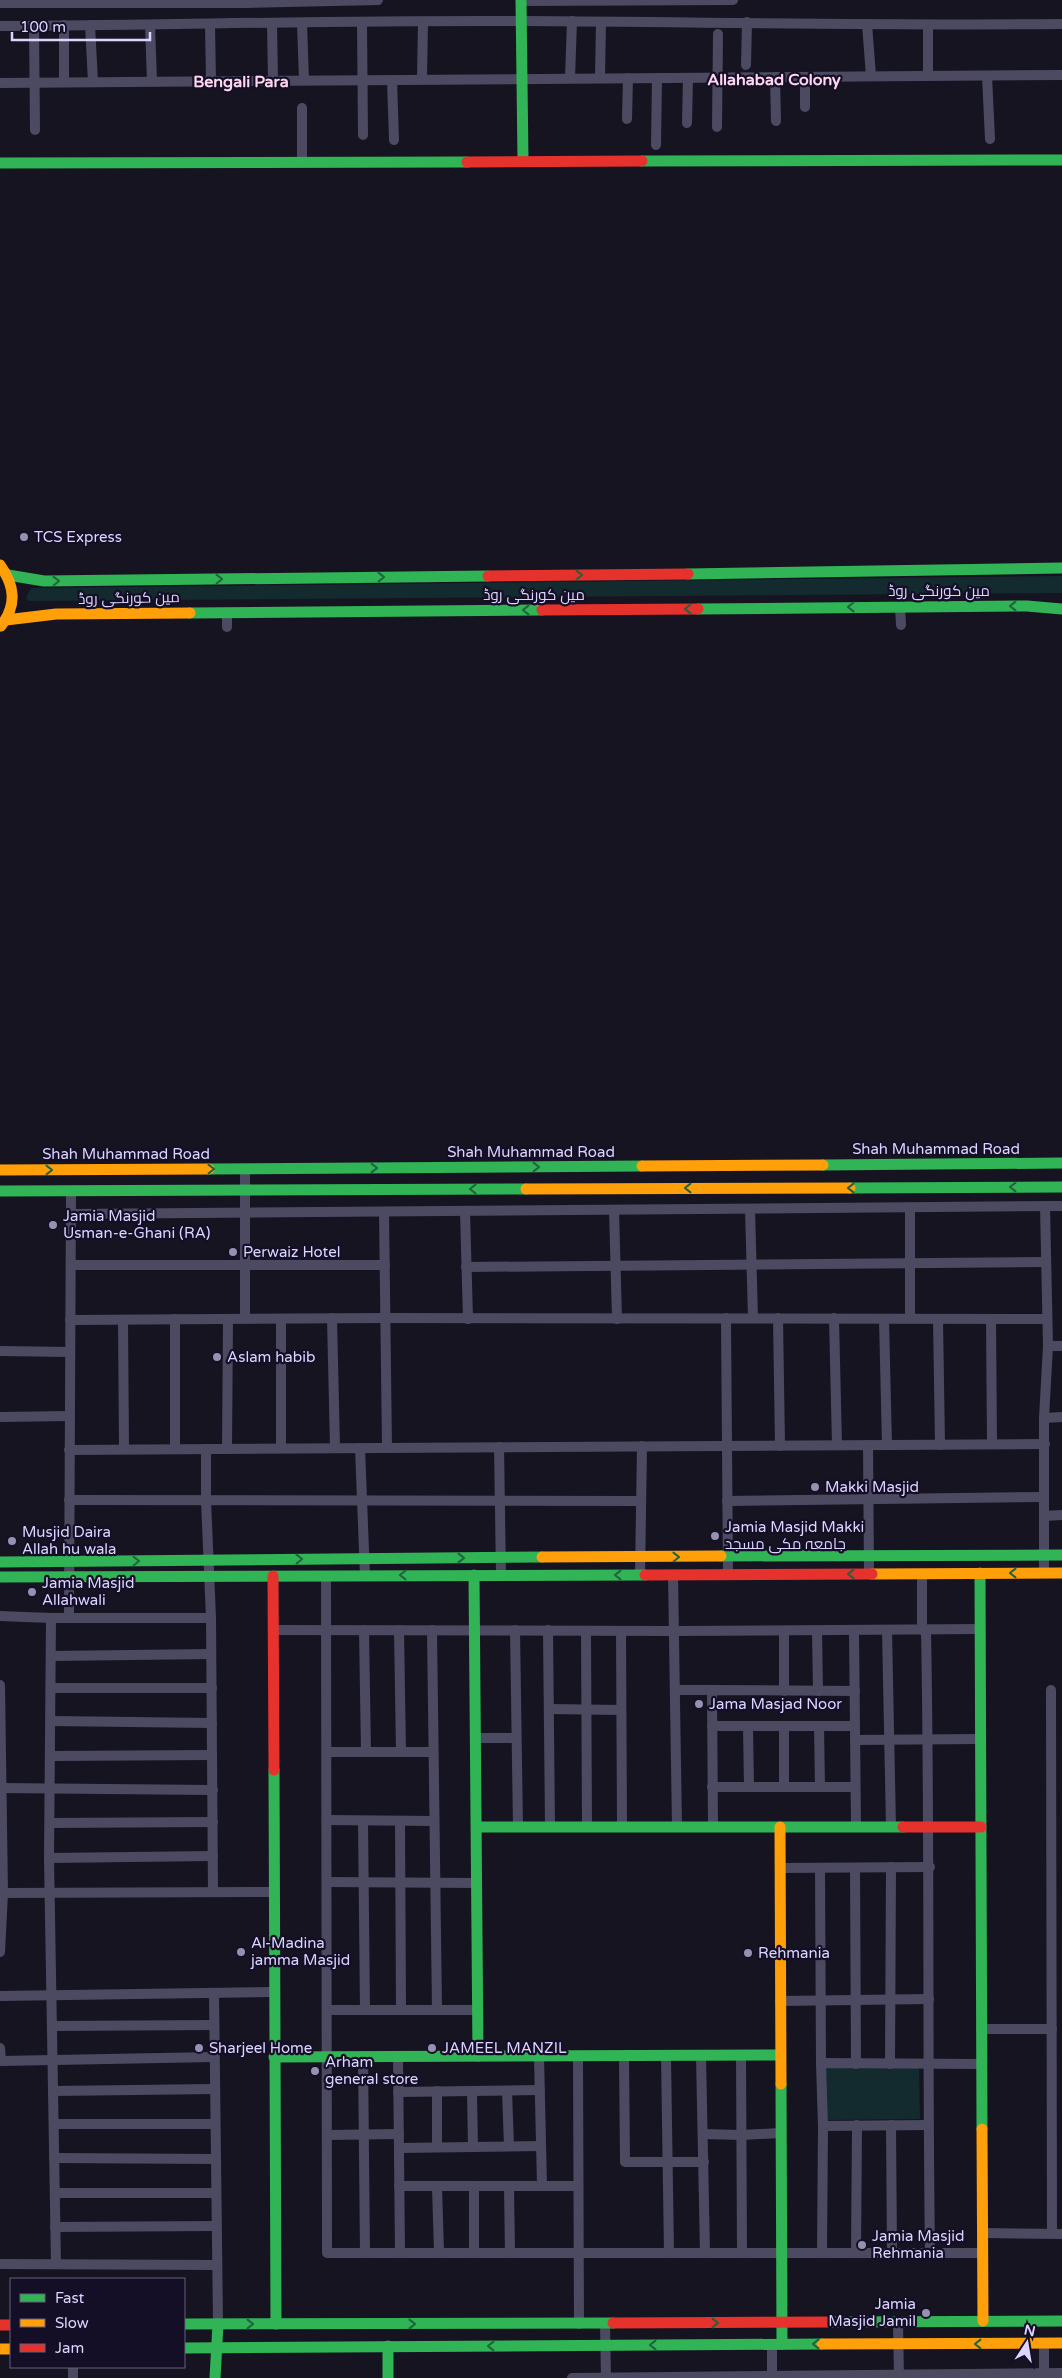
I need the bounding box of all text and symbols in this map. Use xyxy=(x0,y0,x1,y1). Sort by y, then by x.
scale bar xyxy=(12,10,150,42)
text: 100 m xyxy=(20,18,66,36)
district label: Allahabad Colony xyxy=(707,70,841,90)
district label: Bengali Para xyxy=(193,72,289,92)
place label: TCS Express xyxy=(34,528,122,546)
marker: TCS Express xyxy=(18,531,30,543)
one-way arrow xyxy=(575,570,583,580)
one-way arrow xyxy=(377,572,385,583)
one-way arrow xyxy=(215,574,223,584)
one-way arrow xyxy=(52,576,60,586)
street label: مین کورنگی روڈ xyxy=(888,582,990,601)
street label: مین کورنگی روڈ xyxy=(483,586,585,605)
street label: مین کورنگی روڈ xyxy=(78,588,180,609)
one-way arrow xyxy=(1009,601,1017,611)
one-way arrow xyxy=(847,602,854,612)
one-way arrow xyxy=(684,604,692,614)
one-way arrow xyxy=(522,605,530,615)
street label: Shah Muhammad Road xyxy=(852,1140,1020,1158)
street label: Shah Muhammad Road xyxy=(447,1143,615,1161)
street label: Shah Muhammad Road xyxy=(42,1145,210,1163)
one-way arrow xyxy=(532,1162,540,1172)
one-way arrow xyxy=(370,1163,378,1173)
one-way arrow xyxy=(45,1164,53,1175)
one-way arrow xyxy=(208,1164,215,1174)
one-way arrow xyxy=(1009,1182,1017,1192)
one-way arrow xyxy=(684,1183,692,1193)
one-way arrow xyxy=(847,1183,854,1193)
one-way arrow xyxy=(469,1184,477,1194)
place label: Jamia Masjid Usman-e-Ghani (RA) xyxy=(63,1207,210,1242)
marker: Jamia Masjid Usman-e-Ghani (RA) xyxy=(47,1219,59,1231)
place label: Perwaiz Hotel xyxy=(243,1243,340,1261)
marker: Perwaiz Hotel xyxy=(227,1246,239,1258)
place label: Aslam habib xyxy=(227,1348,315,1366)
marker: Aslam habib xyxy=(211,1351,223,1363)
place label: Makki Masjid xyxy=(825,1478,919,1496)
marker: Makki Masjid xyxy=(809,1481,821,1493)
place label: Jamia Masjid Makki جامعہ مکی مسجد xyxy=(725,1518,864,1554)
place label: Musjid Daira Allah hu wala xyxy=(22,1523,117,1558)
marker: Jamia Masjid Makki جامعہ مکی مسجد xyxy=(709,1530,721,1542)
marker: Musjid Daira Allah hu wala xyxy=(6,1535,18,1547)
one-way arrow xyxy=(672,1552,680,1563)
one-way arrow xyxy=(458,1553,465,1563)
one-way arrow xyxy=(295,1554,303,1564)
one-way arrow xyxy=(132,1556,140,1566)
one-way arrow xyxy=(1009,1568,1017,1578)
one-way arrow xyxy=(847,1569,854,1579)
one-way arrow xyxy=(399,1570,407,1580)
one-way arrow xyxy=(614,1570,622,1580)
place label: Jamia Masjid Allahwali xyxy=(42,1574,134,1609)
marker: Jamia Masjid Allahwali xyxy=(26,1586,38,1598)
place label: Jama Masjad Noor xyxy=(709,1695,842,1713)
marker: Jama Masjad Noor xyxy=(693,1698,705,1710)
place label: Al-Madina jamma Masjid xyxy=(250,1934,350,1969)
place label: Rehmania xyxy=(758,1944,830,1962)
marker: Al-Madina jamma Masjid xyxy=(235,1946,247,1958)
marker: Rehmania xyxy=(742,1947,754,1959)
place label: Sharjeel Home xyxy=(209,2039,312,2057)
place label: JAMEEL MANZIL xyxy=(442,2039,567,2057)
marker: Sharjeel Home xyxy=(193,2042,205,2054)
marker: JAMEEL MANZIL xyxy=(426,2042,438,2054)
place label: Arham general store xyxy=(325,2053,418,2088)
marker: Arham general store xyxy=(309,2065,321,2077)
place label: Jamia Masjid Rehmania xyxy=(872,2227,964,2262)
marker: Jamia Masjid Rehmania xyxy=(856,2239,868,2251)
legend xyxy=(10,2278,185,2368)
text: Fast xyxy=(55,2289,85,2307)
place label: Jamia Masjid Jamil xyxy=(828,2295,916,2330)
marker: Jamia Masjid Jamil xyxy=(920,2307,932,2319)
text: Slow xyxy=(55,2314,89,2332)
one-way arrow xyxy=(712,2318,719,2328)
north arrow xyxy=(1002,2318,1052,2368)
one-way arrow xyxy=(246,2319,254,2329)
one-way arrow xyxy=(409,2319,417,2329)
text: N xyxy=(1022,2321,1037,2340)
text: Jam xyxy=(55,2339,84,2357)
one-way arrow xyxy=(649,2339,657,2350)
one-way arrow xyxy=(812,2339,820,2349)
one-way arrow xyxy=(974,2339,982,2349)
one-way arrow xyxy=(487,2341,494,2351)

